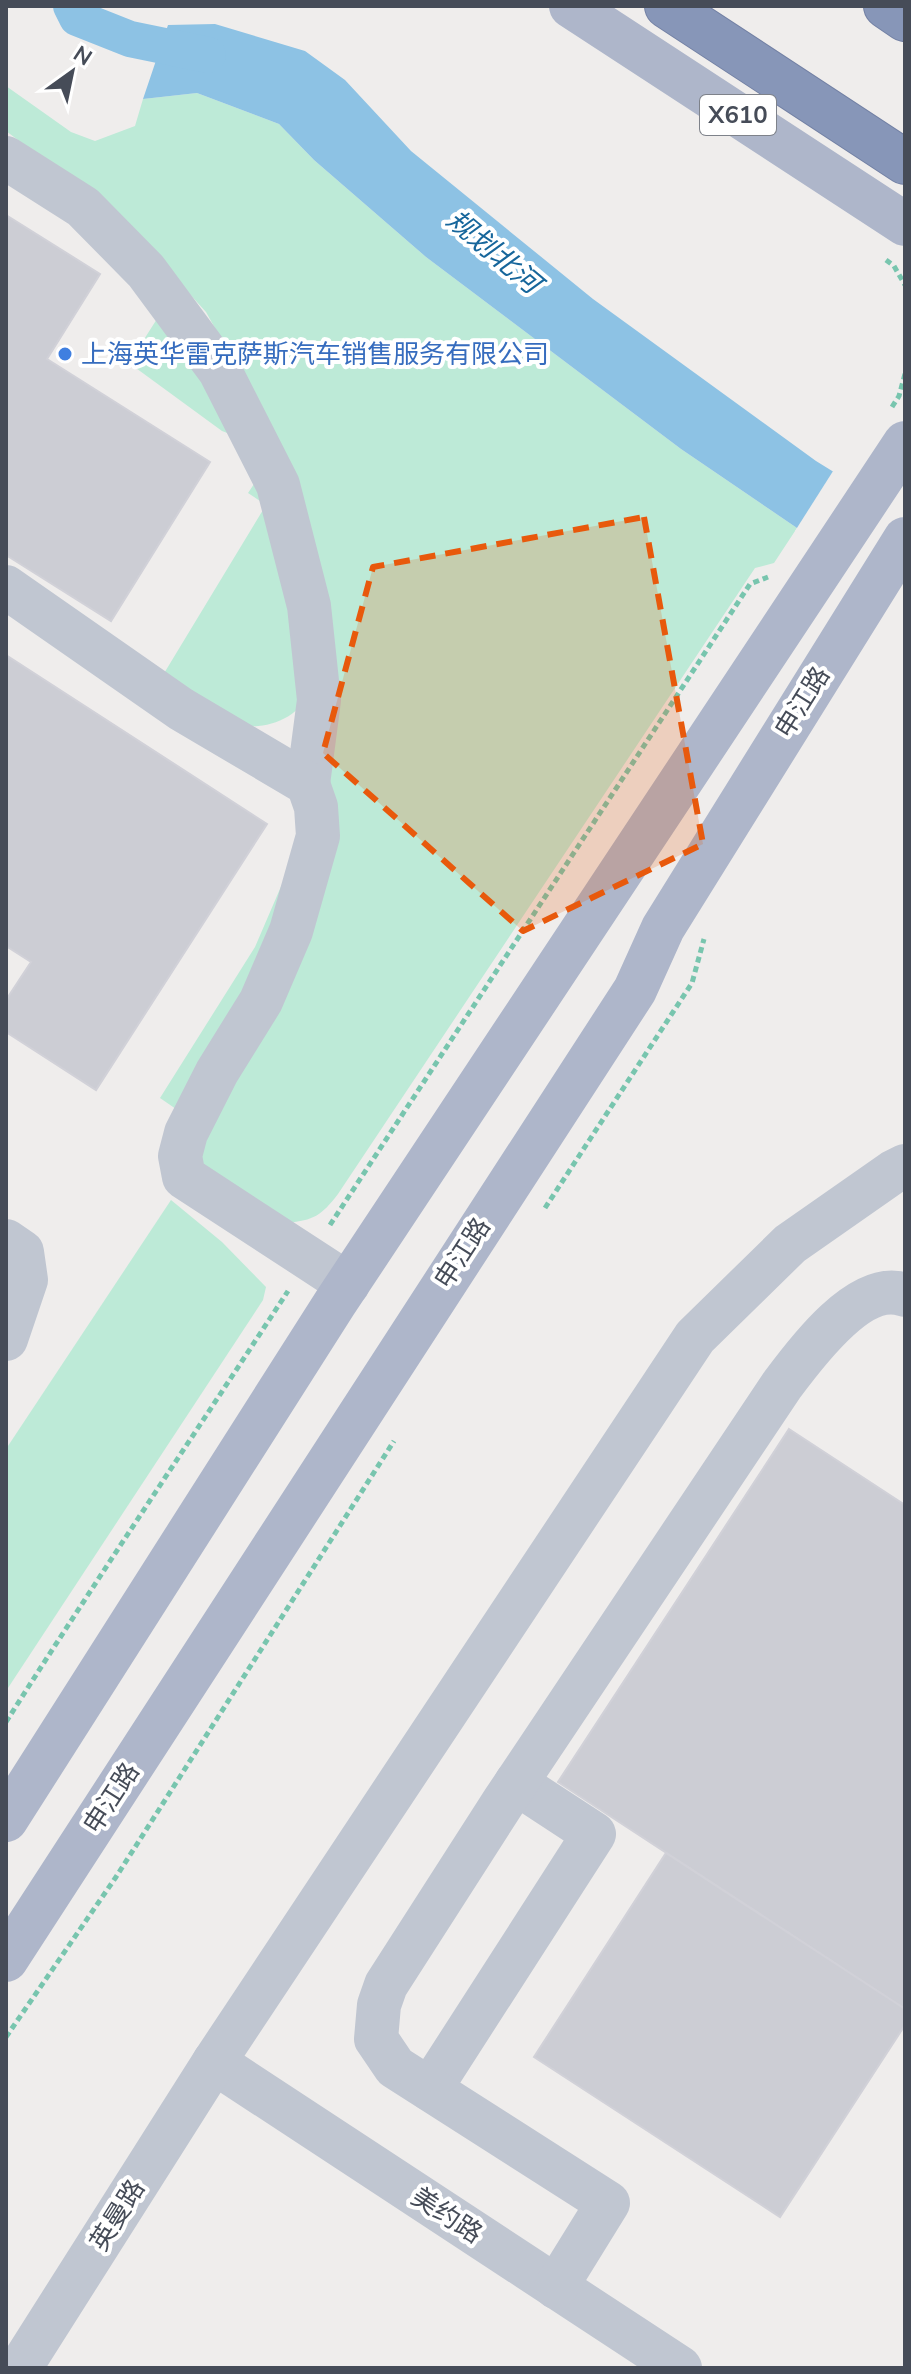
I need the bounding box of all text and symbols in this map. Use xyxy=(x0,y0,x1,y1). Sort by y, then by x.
north arrow xyxy=(32,32,112,112)
text: N xyxy=(67,39,97,73)
road number: X610 xyxy=(700,95,776,135)
water label: 规划北河 xyxy=(438,201,552,306)
place label: 上海英华雷克萨斯汽车销售服务有限公司 xyxy=(81,337,549,372)
marker: 上海英华雷克萨斯汽车销售服务有限公司 xyxy=(56,345,74,363)
street label: 申江路 xyxy=(767,660,838,745)
street label: 申江路 xyxy=(426,1211,498,1296)
street label: 申江路 xyxy=(75,1756,147,1841)
street label: 英曼路 xyxy=(82,2173,153,2258)
street label: 美约路 xyxy=(404,2179,489,2251)

